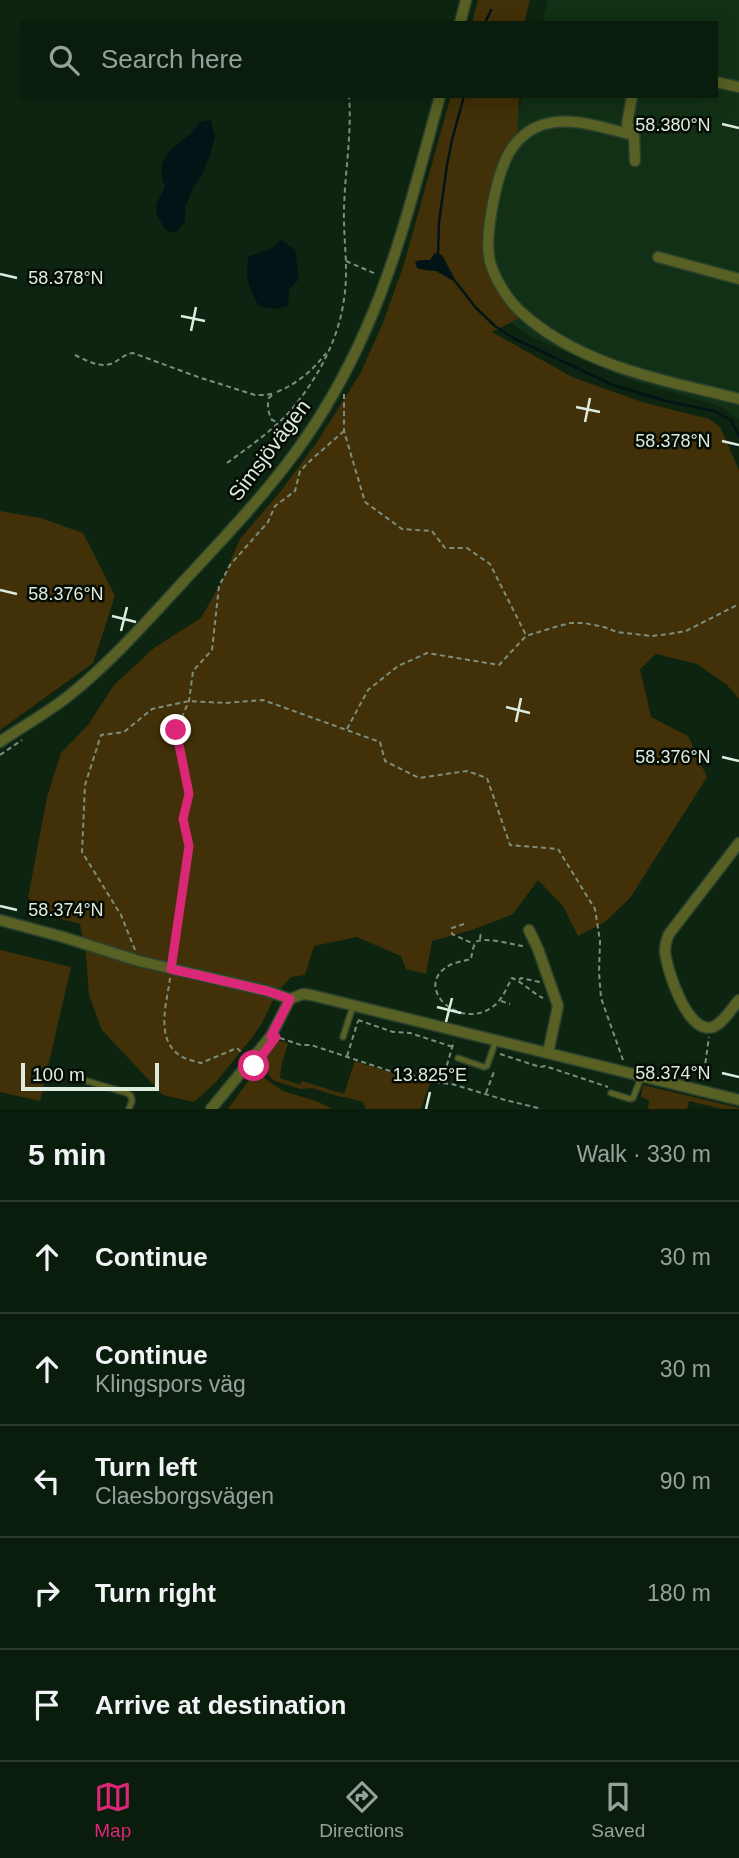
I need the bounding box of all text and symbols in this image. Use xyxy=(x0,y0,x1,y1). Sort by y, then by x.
search box xyxy=(21,21,718,98)
icon: search xyxy=(45,41,83,79)
text: Search here xyxy=(101,44,243,74)
text: 58.380°N xyxy=(635,115,711,135)
text: 58.378°N xyxy=(28,268,104,288)
street label: Simsjövägen xyxy=(224,395,314,505)
text: 58.378°N xyxy=(635,431,711,451)
text: 58.376°N xyxy=(28,584,104,604)
route end xyxy=(160,714,191,745)
text: 58.376°N xyxy=(635,747,711,767)
text: 58.374°N xyxy=(28,900,104,920)
route start xyxy=(238,1050,269,1081)
scale bar xyxy=(21,1060,159,1092)
text: 58.374°N xyxy=(635,1063,711,1083)
text: 100 m xyxy=(32,1064,85,1085)
text: 13.825°E xyxy=(393,1065,467,1085)
text: 5 min xyxy=(28,1138,106,1171)
text: Walk · 330 m xyxy=(576,1141,711,1167)
icon: ahead xyxy=(28,1238,66,1276)
text: Continue xyxy=(95,1242,208,1272)
text: 30 m xyxy=(660,1244,711,1270)
text: Continue xyxy=(95,1340,208,1370)
icon: ahead xyxy=(28,1350,66,1388)
text: 30 m xyxy=(660,1356,711,1382)
text: Klingspors väg xyxy=(95,1371,246,1397)
text: Turn left xyxy=(95,1452,197,1482)
icon: left xyxy=(28,1462,66,1500)
text: 90 m xyxy=(660,1468,711,1494)
text: Claesborgsvägen xyxy=(95,1483,274,1509)
icon: right xyxy=(28,1574,66,1612)
text: Turn right xyxy=(95,1578,216,1608)
text: 180 m xyxy=(647,1580,711,1606)
icon: arrive xyxy=(28,1686,66,1724)
text: Arrive at destination xyxy=(95,1690,346,1720)
tab: Map xyxy=(94,1778,132,1842)
tab: Directions xyxy=(319,1778,404,1842)
tab: Saved xyxy=(591,1778,645,1842)

